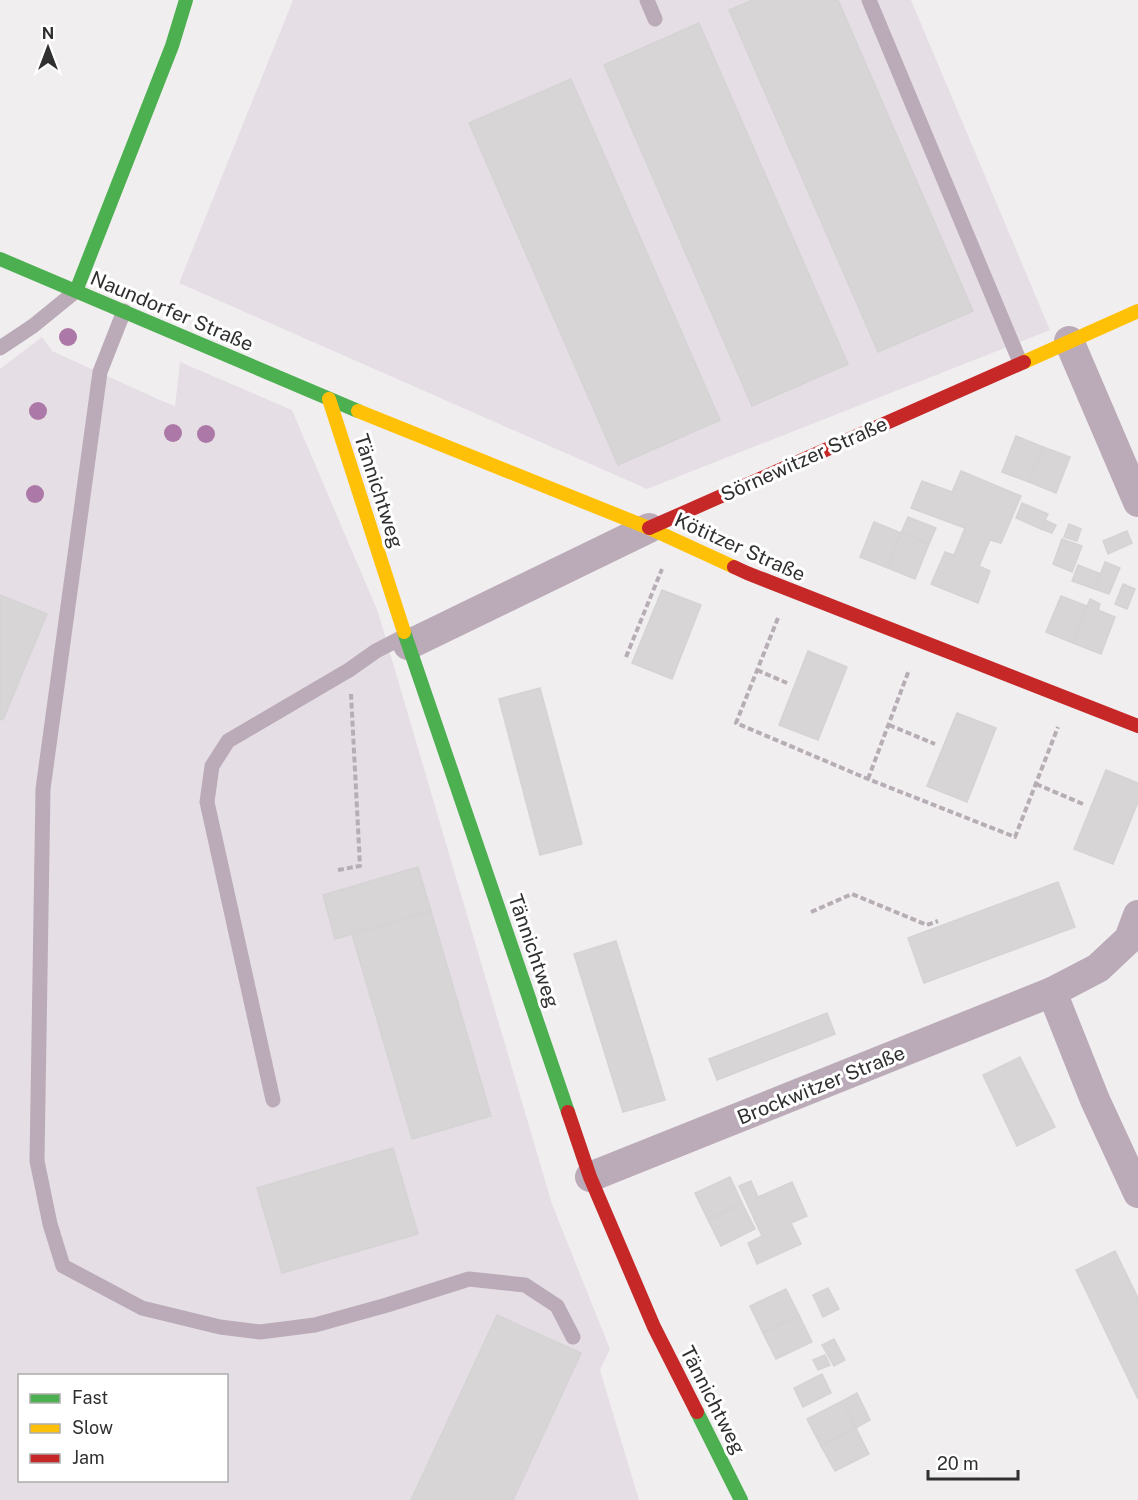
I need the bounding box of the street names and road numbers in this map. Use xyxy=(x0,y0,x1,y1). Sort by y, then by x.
street label: Naundorfer Straße xyxy=(87,266,257,356)
street label: Sörnewitzer Straße xyxy=(717,412,891,506)
street label: Tännichtweg xyxy=(349,431,409,551)
street label: Kötitzer Straße xyxy=(671,507,809,587)
street label: Tännichtweg xyxy=(503,891,565,1011)
street label: Brockwitzer Straße xyxy=(734,1040,908,1130)
street label: Tännichtweg xyxy=(675,1342,751,1458)

